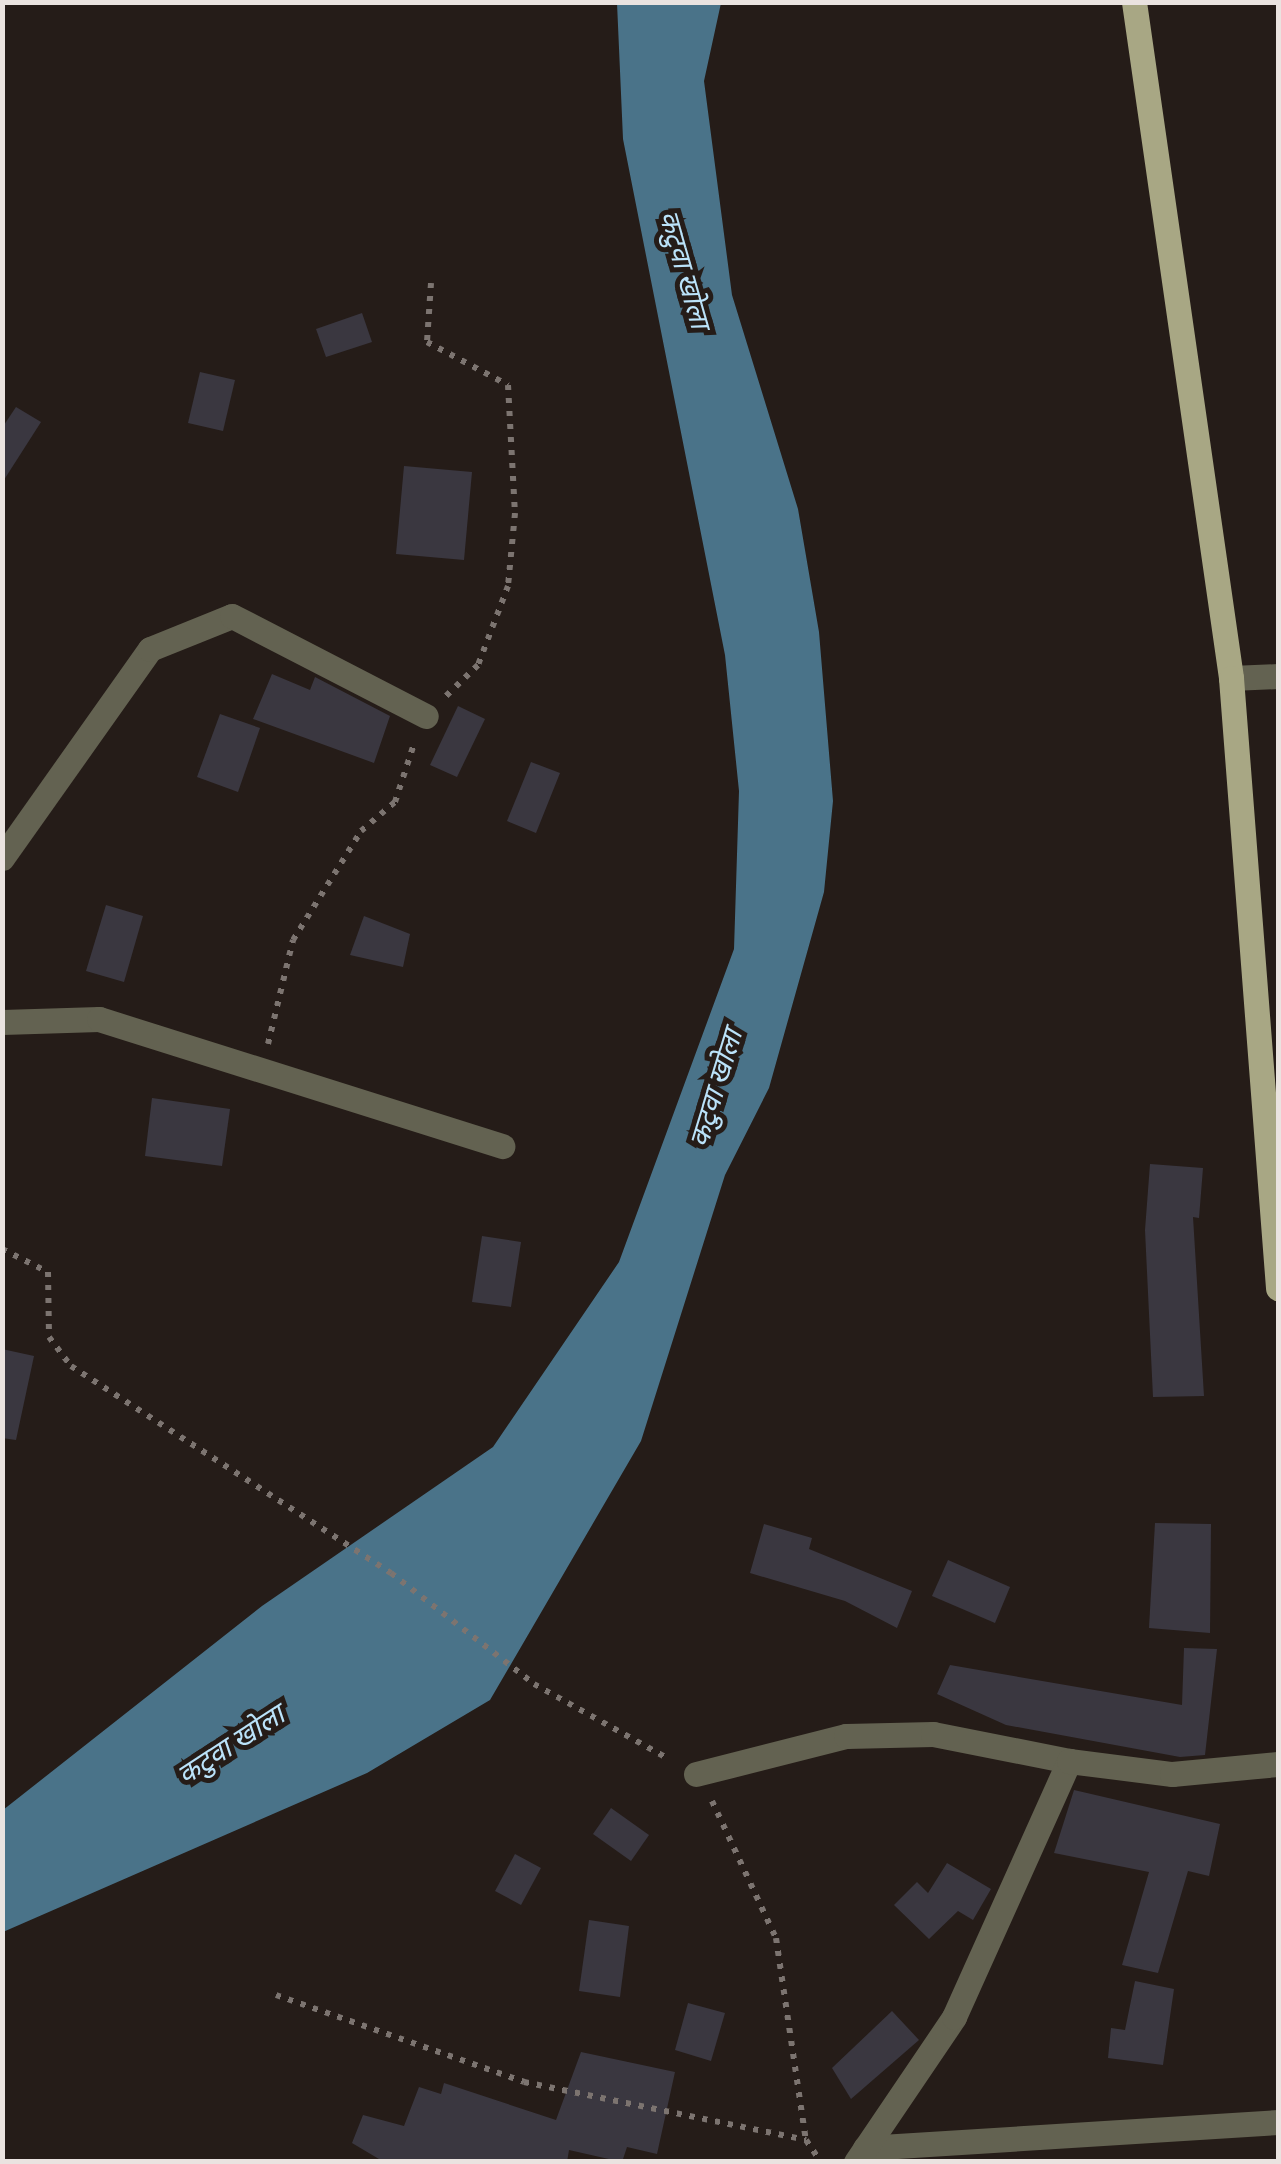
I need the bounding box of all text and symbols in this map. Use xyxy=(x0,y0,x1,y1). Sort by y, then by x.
water label: कटुवा खोला xyxy=(649,207,715,333)
water label: कटुवा खोला xyxy=(684,1026,752,1152)
water label: कटुवा खोला xyxy=(172,1700,292,1794)

